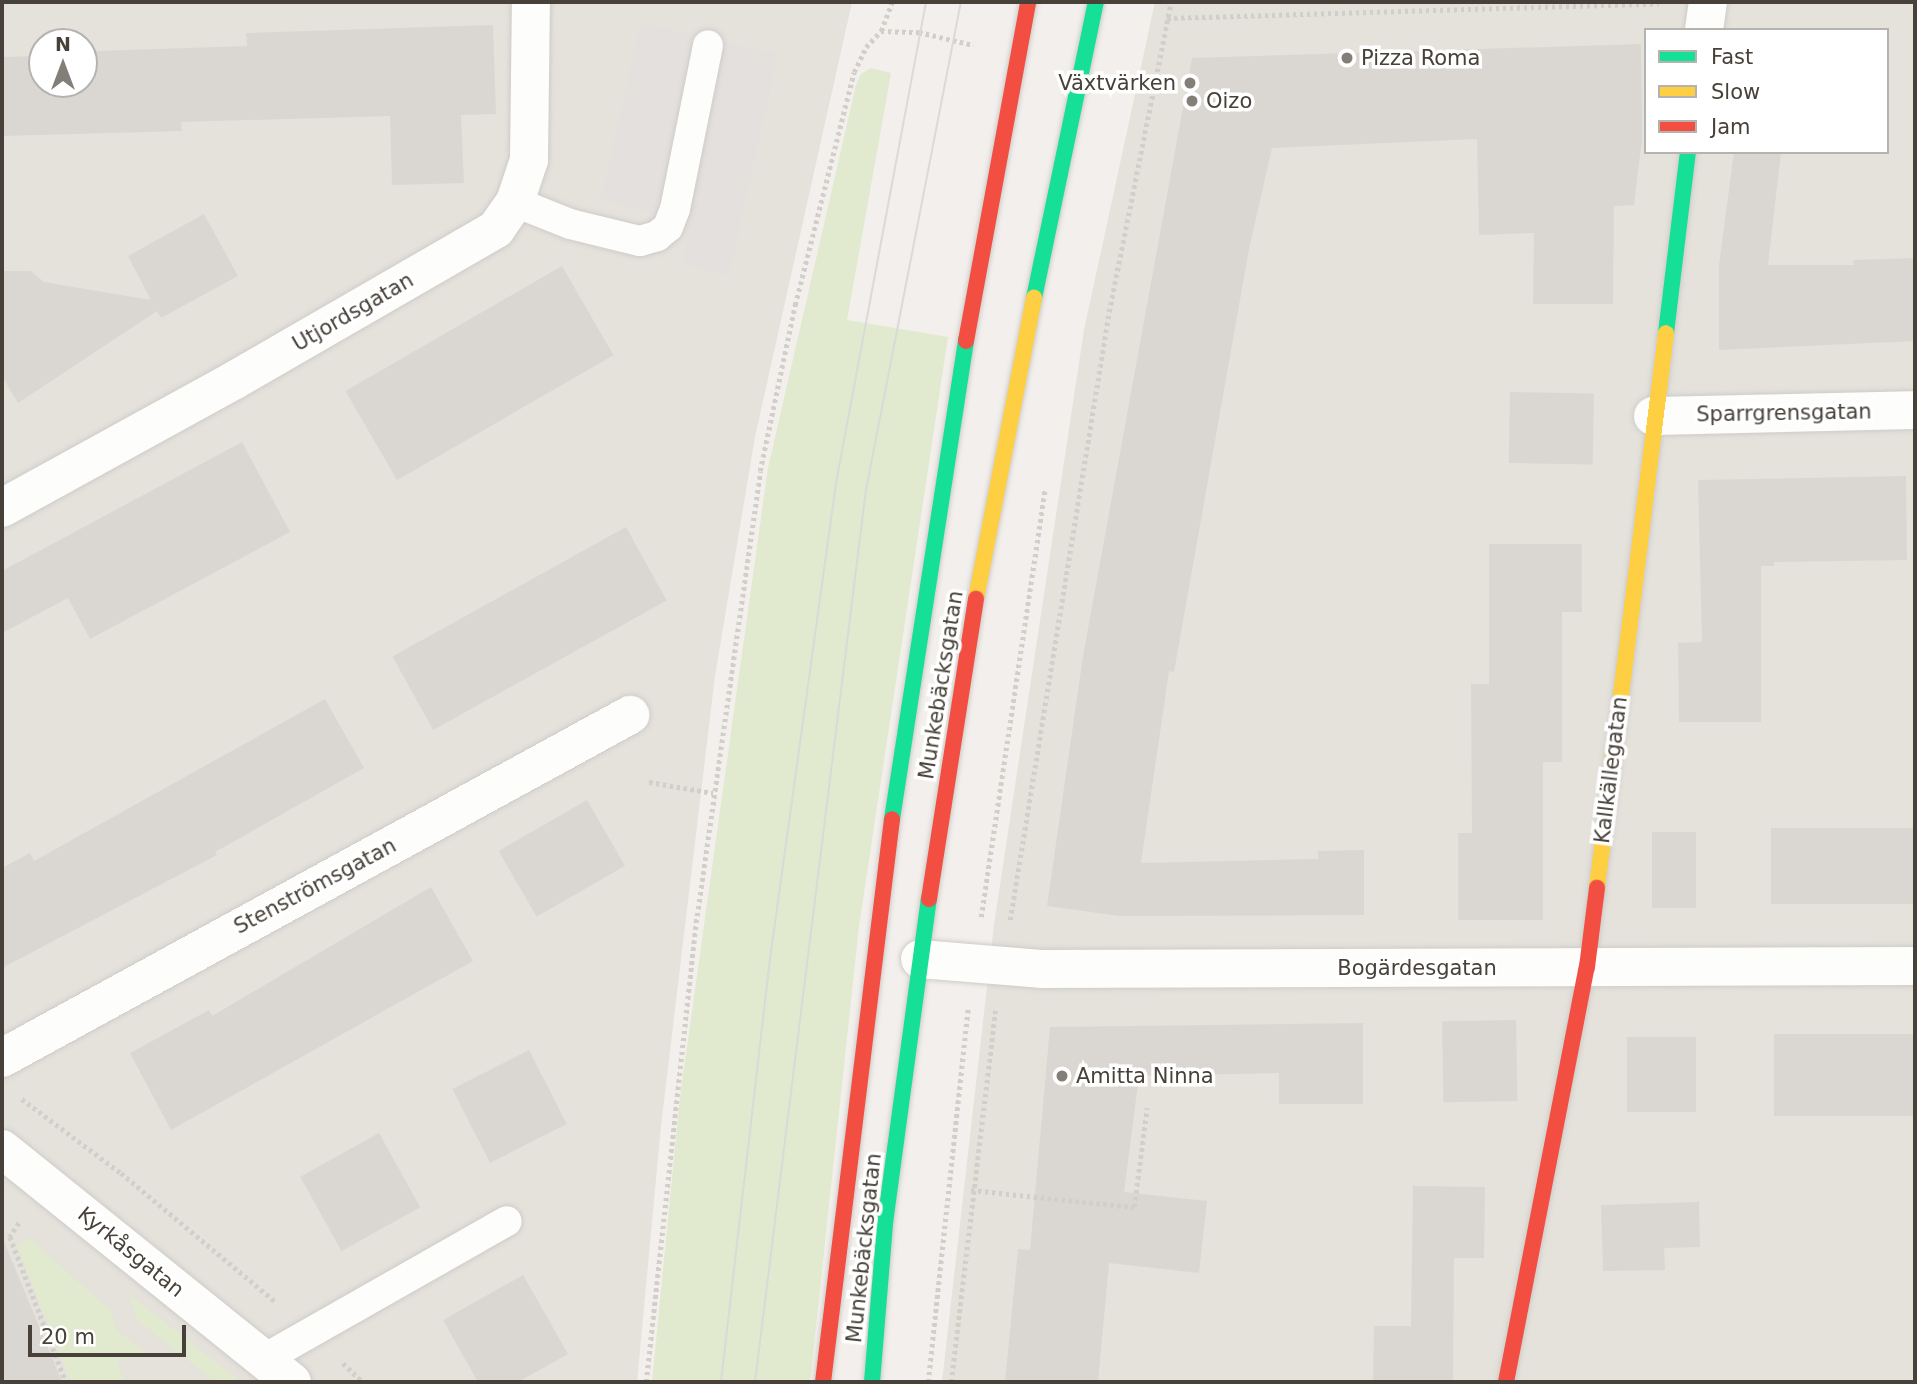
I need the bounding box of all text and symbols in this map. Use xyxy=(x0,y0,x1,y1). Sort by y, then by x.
north arrow xyxy=(28,28,98,98)
legend xyxy=(1644,28,1889,154)
text: N xyxy=(55,33,71,55)
place label: Pizza Roma xyxy=(1361,45,1480,71)
text: Fast xyxy=(1711,45,1753,69)
marker: Pizza Roma xyxy=(1339,50,1355,66)
place label: Växtvärken xyxy=(1058,70,1176,96)
marker: Växtvärken xyxy=(1182,75,1198,91)
text: Slow xyxy=(1711,80,1760,104)
place label: Oizo xyxy=(1206,88,1252,114)
marker: Oizo xyxy=(1184,93,1200,109)
text: Jam xyxy=(1711,115,1751,139)
street label: Utjordsgatan xyxy=(288,267,418,357)
street label: Sparrgrensgatan xyxy=(1696,399,1872,427)
street label: Munkebäcksgatan xyxy=(914,589,968,781)
street label: Kallkällegatan xyxy=(1589,695,1633,845)
street label: Stenströmsgatan xyxy=(230,833,400,939)
street label: Bogärdesgatan xyxy=(1337,955,1497,981)
place label: Amitta Ninna xyxy=(1076,1063,1214,1089)
marker: Amitta Ninna xyxy=(1054,1068,1070,1084)
street label: Munkebäcksgatan xyxy=(842,1152,886,1344)
street label: Kyrkåsgatan xyxy=(73,1201,189,1303)
scale bar xyxy=(32,1310,189,1354)
text: 20 m xyxy=(41,1325,95,1349)

